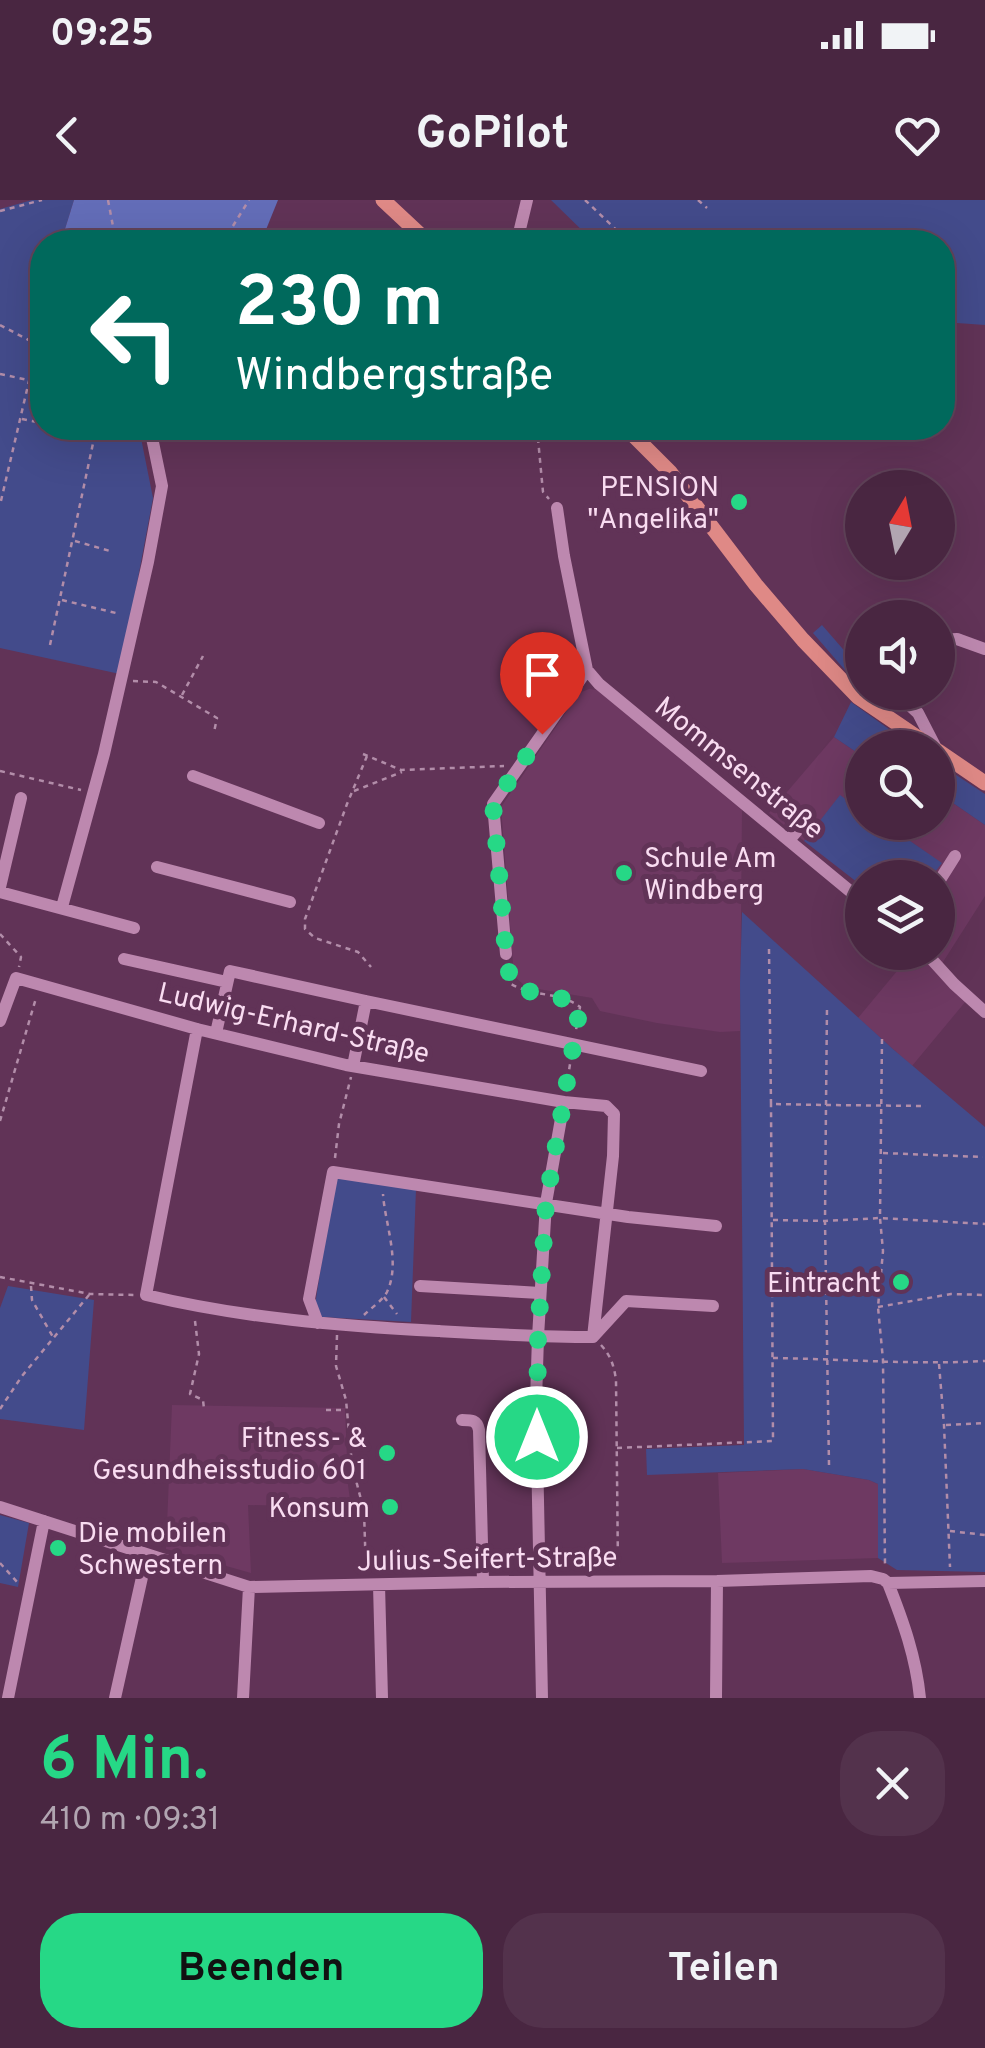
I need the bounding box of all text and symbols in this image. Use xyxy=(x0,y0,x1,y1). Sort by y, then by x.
text: 09:25 xyxy=(50,11,154,60)
text: GoPilot xyxy=(416,107,569,164)
icon: back xyxy=(40,108,95,163)
icon: heart xyxy=(890,108,945,163)
text: 230 m xyxy=(235,262,444,351)
icon: left xyxy=(70,270,200,400)
text: Windbergstraße xyxy=(235,349,553,406)
north arrow xyxy=(845,470,955,580)
map controls xyxy=(845,470,955,970)
place label: PENSION "Angelika" xyxy=(587,471,719,539)
marker: PENSION "Angelika" xyxy=(728,491,750,513)
button: sound xyxy=(845,600,955,710)
pin xyxy=(500,632,585,735)
icon: arrive xyxy=(515,647,570,702)
street label: Mommsenstraße xyxy=(646,690,830,849)
button: search xyxy=(845,730,955,840)
place label: Schule Am Windberg xyxy=(644,842,776,910)
button: layers xyxy=(845,860,955,970)
marker: Schule Am Windberg xyxy=(613,862,635,884)
street label: Ludwig-Erhard-Straße xyxy=(154,976,433,1074)
place label: Eintracht xyxy=(767,1267,881,1303)
marker: Eintracht xyxy=(890,1271,912,1293)
position arrow xyxy=(485,1385,589,1489)
place label: Fitness- & Gesundheisstudio 601 xyxy=(92,1422,367,1490)
marker: Fitness- & Gesundheisstudio 601 xyxy=(376,1442,398,1464)
place label: Konsum xyxy=(268,1492,370,1528)
marker: Konsum xyxy=(379,1496,401,1518)
place label: Die mobilen Schwestern xyxy=(78,1517,227,1585)
marker: Die mobilen Schwestern xyxy=(47,1537,69,1559)
street label: Julius-Seifert-Straße xyxy=(356,1541,618,1581)
text: 6 Min. xyxy=(40,1725,208,1801)
button: close xyxy=(840,1731,945,1836)
text: 410 m · 09:31 xyxy=(40,1801,220,1841)
button: Beenden xyxy=(40,1913,483,2028)
button: Teilen xyxy=(503,1913,945,2028)

